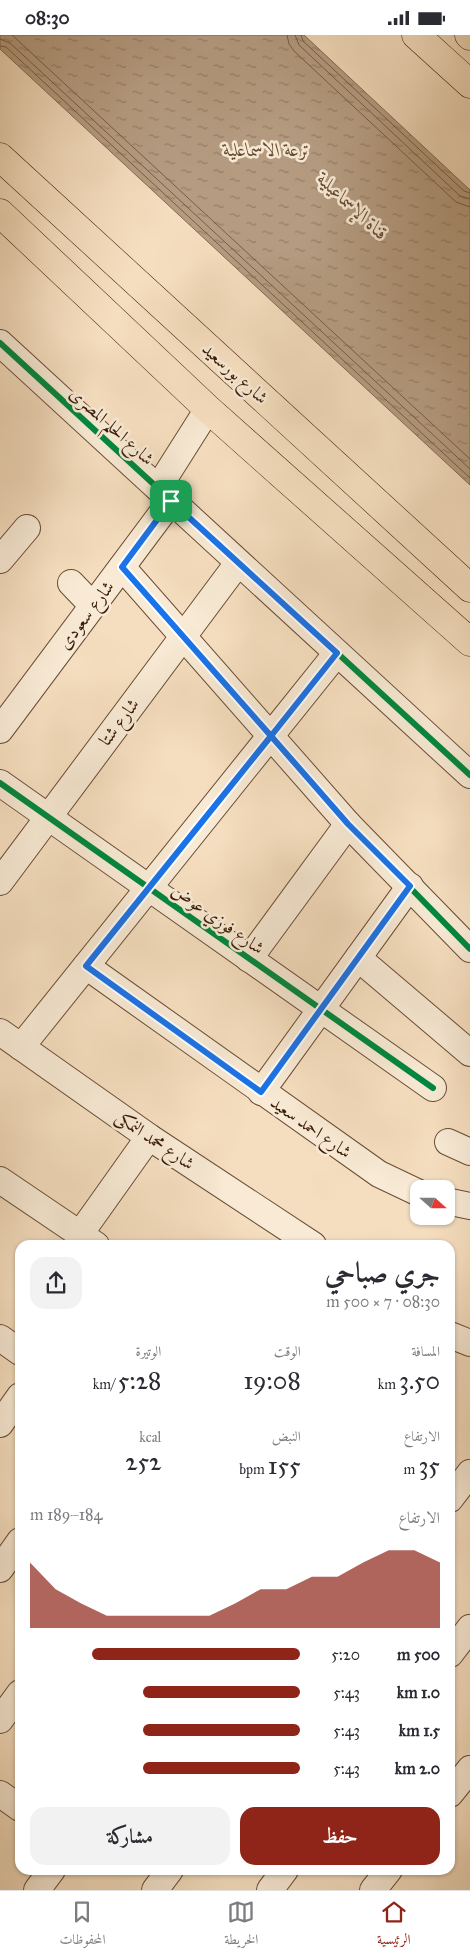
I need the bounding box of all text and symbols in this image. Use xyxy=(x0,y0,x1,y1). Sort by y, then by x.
text: 08:30 xyxy=(25,6,70,29)
water label: ترعة الاسماعلية xyxy=(221,138,311,161)
water label: قناة الإسماعيلية xyxy=(309,166,393,247)
street label: شارع بورسعيد xyxy=(195,338,273,411)
street label: شارع الحلم المصرى xyxy=(61,382,159,475)
pin xyxy=(150,480,192,522)
icon: arrive xyxy=(157,487,185,515)
street label: شارع سعودى xyxy=(53,576,122,656)
street label: شارع شتا xyxy=(94,694,147,753)
street label: شارع فوزي عوض xyxy=(165,879,269,962)
street label: شارع احمد سعيد xyxy=(264,1091,356,1166)
street label: شارع محمد النمكى xyxy=(109,1105,199,1178)
north arrow xyxy=(410,1180,455,1225)
map controls xyxy=(410,1180,455,1225)
text: جري صباحي xyxy=(325,1255,440,1290)
button: share xyxy=(30,1257,82,1309)
text: 08:30 · 7 × 500 m xyxy=(326,1292,440,1311)
text: الوتيرة xyxy=(136,1343,161,1360)
text: الوقت xyxy=(274,1343,301,1360)
text: المسافة xyxy=(411,1343,440,1360)
text: 5:28 xyxy=(118,1365,161,1396)
text: 19:08 xyxy=(243,1365,301,1396)
text: 3.50 xyxy=(399,1365,440,1396)
text: /km xyxy=(93,1376,118,1393)
text: km xyxy=(378,1376,399,1393)
text: النبض xyxy=(272,1428,301,1445)
text: الارتفاع xyxy=(404,1428,440,1445)
text: kcal xyxy=(139,1429,161,1446)
text: 252 xyxy=(125,1446,161,1477)
text: 155 xyxy=(268,1450,301,1481)
text: 35 xyxy=(418,1450,440,1481)
text: bpm xyxy=(239,1461,268,1478)
text: m xyxy=(404,1461,418,1478)
text: 184–189 m xyxy=(30,1505,102,1524)
text: الارتفاع xyxy=(398,1508,440,1527)
text: 5:20 xyxy=(331,1645,360,1664)
text: 500 m xyxy=(397,1645,440,1664)
text: 5:43 xyxy=(333,1683,360,1702)
text: 1.0 km xyxy=(397,1683,440,1702)
text: 5:43 xyxy=(333,1721,360,1740)
text: 1.5 km xyxy=(399,1721,440,1740)
text: 5:43 xyxy=(333,1759,360,1778)
text: 2.0 km xyxy=(395,1759,440,1778)
button: مشاركة xyxy=(30,1807,230,1865)
button: حفظ xyxy=(240,1807,440,1865)
tab: المحفوظات xyxy=(59,1898,106,1953)
tab: الخريطة xyxy=(224,1898,258,1953)
tab: الرئيسية xyxy=(377,1898,411,1953)

